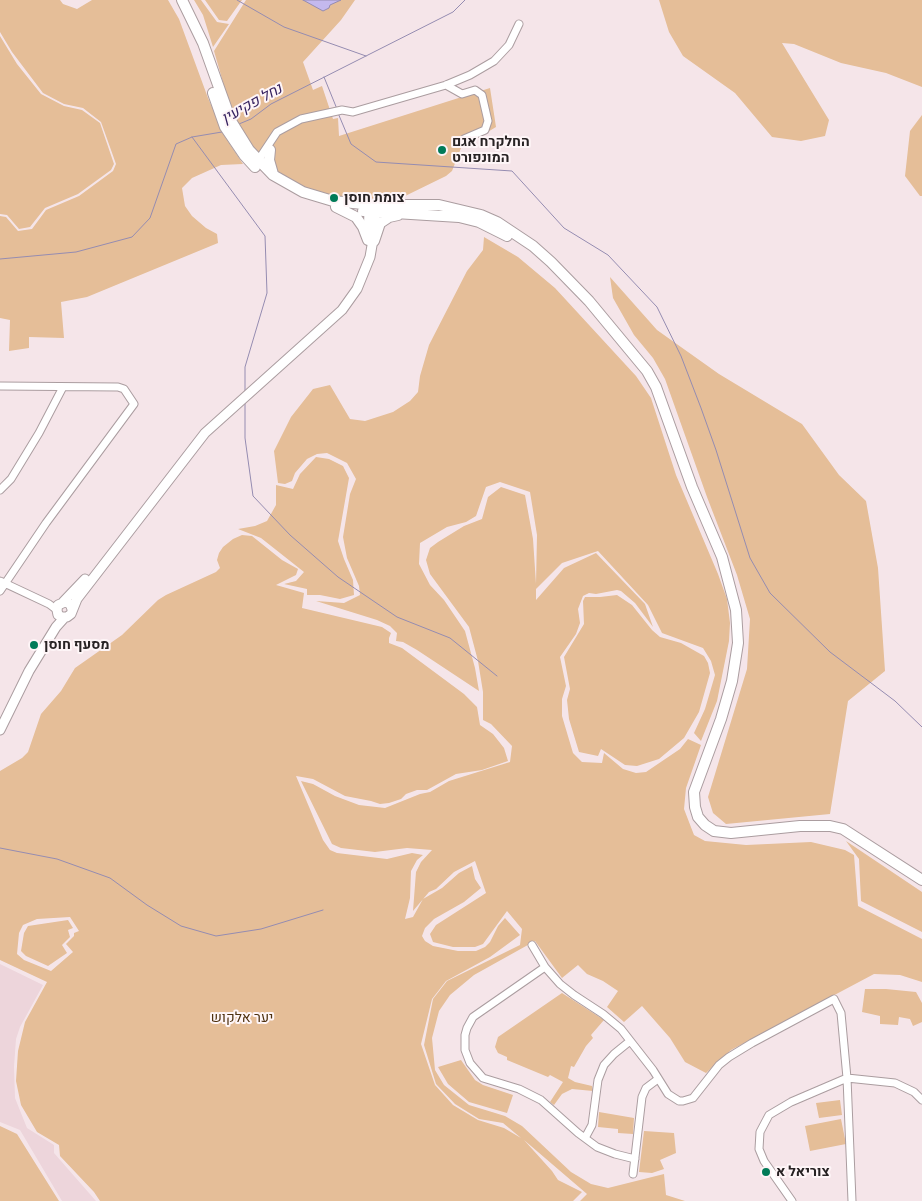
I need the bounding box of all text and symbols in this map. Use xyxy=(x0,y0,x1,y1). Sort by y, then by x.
water label: נחל פקיעין xyxy=(219,80,285,128)
place label: החלקרח אגם המונפורט xyxy=(452,134,530,166)
marker: החלקרח אגם המונפורט xyxy=(436,144,448,156)
place label: צומת חוסן xyxy=(344,190,405,206)
marker: צומת חוסן xyxy=(328,192,340,204)
place label: מסעף חוסן xyxy=(44,637,109,653)
marker: מסעף חוסן xyxy=(28,639,40,651)
park label: יער אלקוש xyxy=(211,1010,273,1026)
place label: צוריאל א xyxy=(776,1164,830,1180)
marker: צוריאל א xyxy=(760,1166,772,1178)

